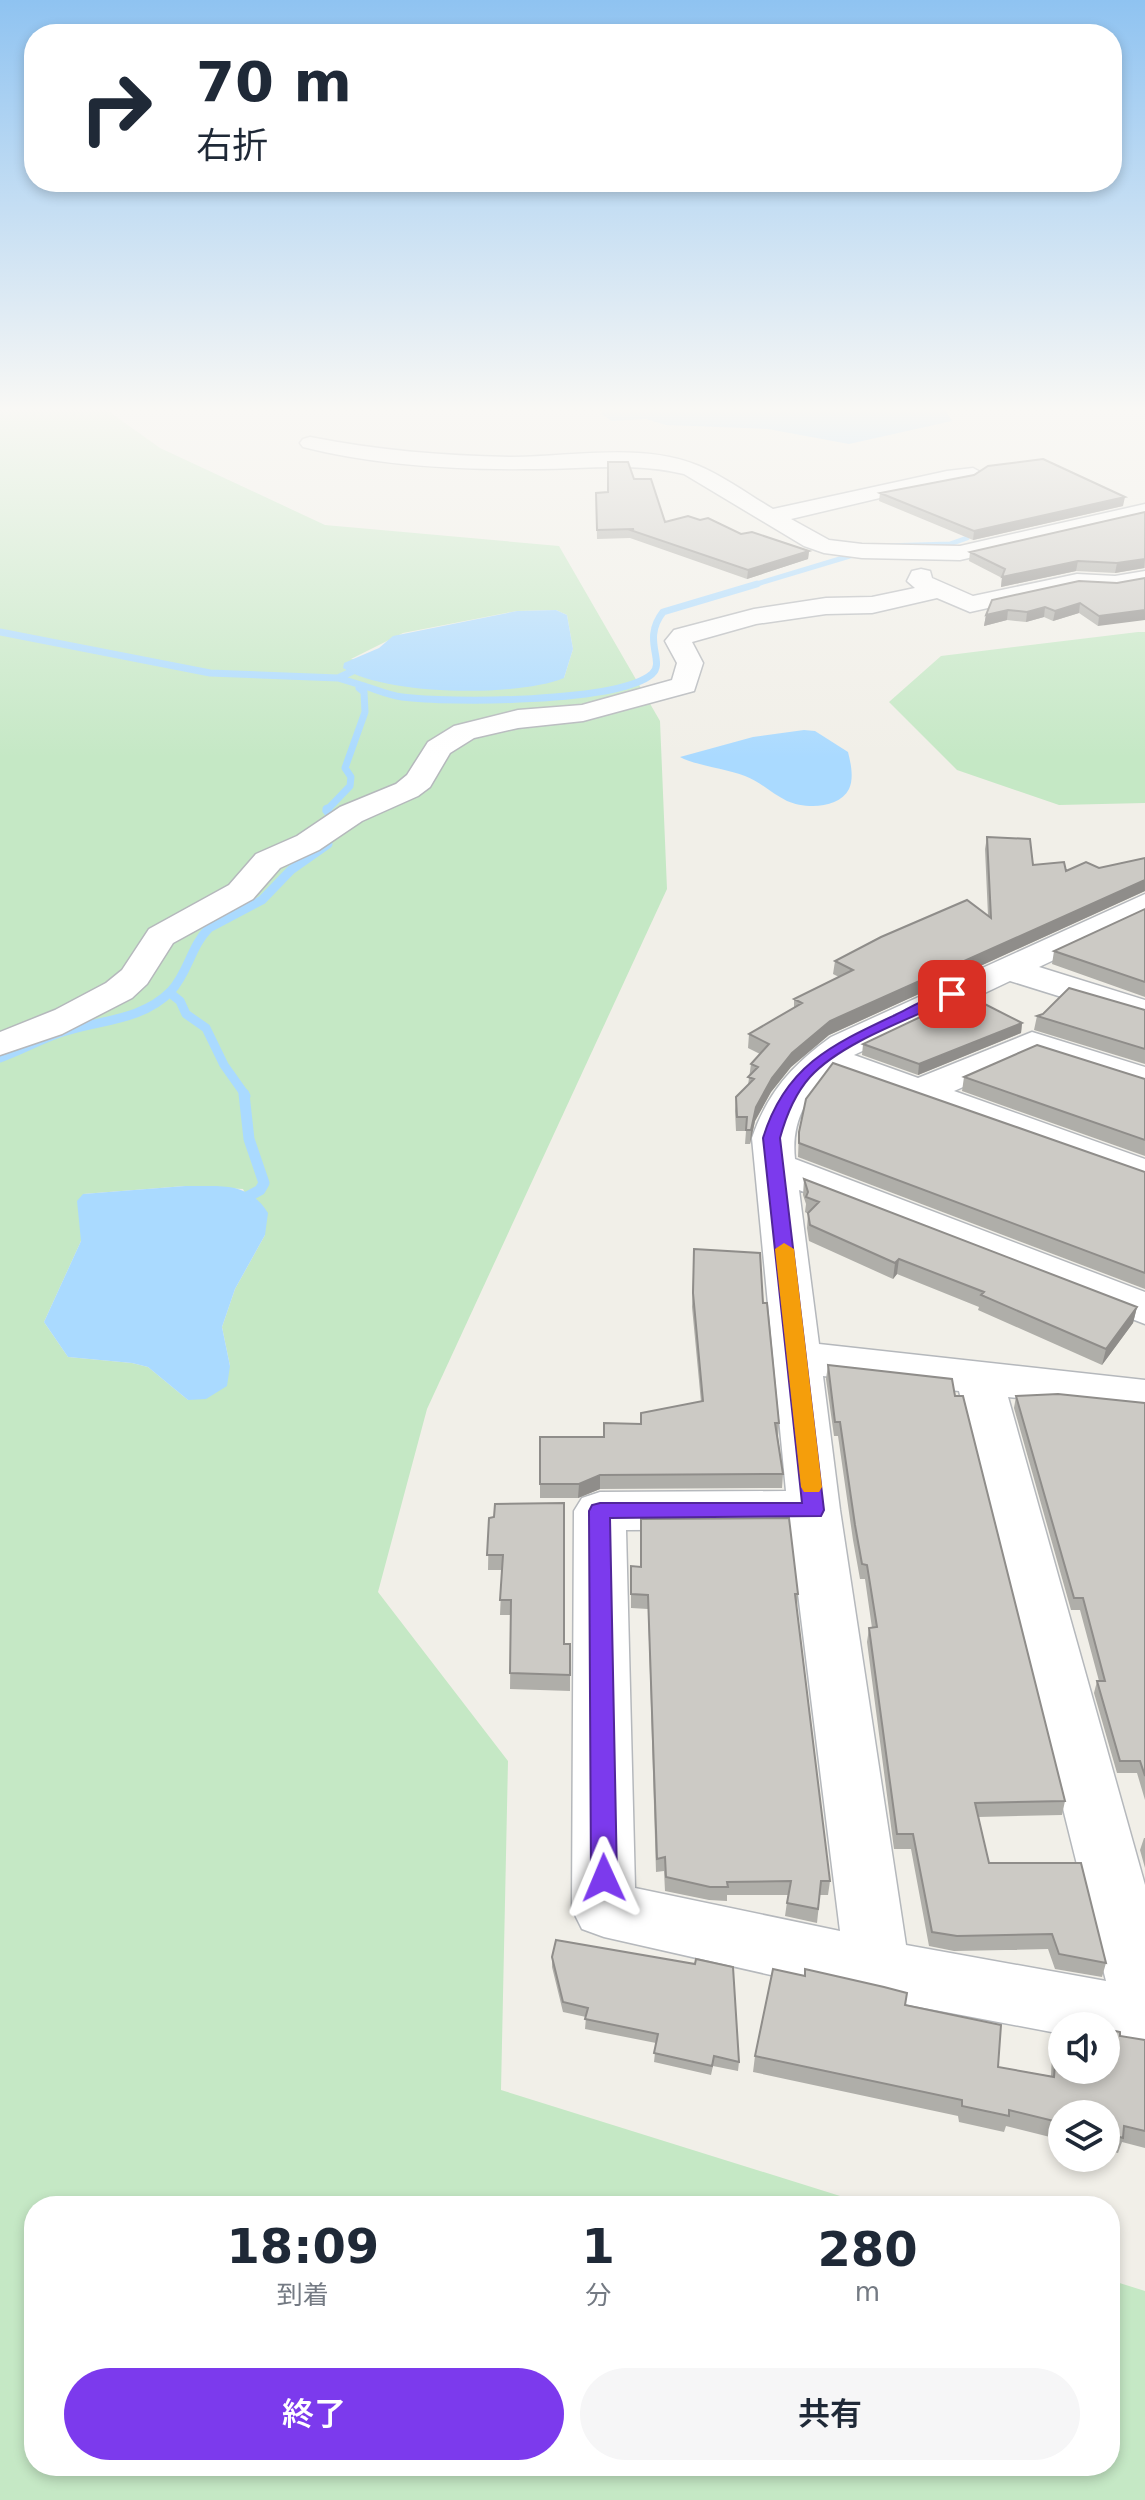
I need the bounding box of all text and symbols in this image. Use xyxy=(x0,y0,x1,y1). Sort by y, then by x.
text: 70 m xyxy=(196,49,352,114)
icon: right xyxy=(64,56,168,160)
text: 右折 xyxy=(196,125,268,166)
pin xyxy=(918,960,986,1028)
icon: arrive xyxy=(930,972,974,1016)
position arrow xyxy=(562,1836,646,1920)
map controls xyxy=(1048,2012,1120,2172)
button: sound xyxy=(1048,2012,1120,2084)
button: layers xyxy=(1048,2100,1120,2172)
text: 18:09 xyxy=(226,2218,379,2274)
text: 1 xyxy=(582,2218,615,2274)
text: 280 xyxy=(817,2221,918,2277)
text: m xyxy=(855,2277,880,2307)
text: 到着 xyxy=(277,2280,329,2310)
text: 分 xyxy=(585,2280,611,2310)
button: 終了 xyxy=(64,2368,564,2460)
button: 共有 xyxy=(580,2368,1080,2460)

